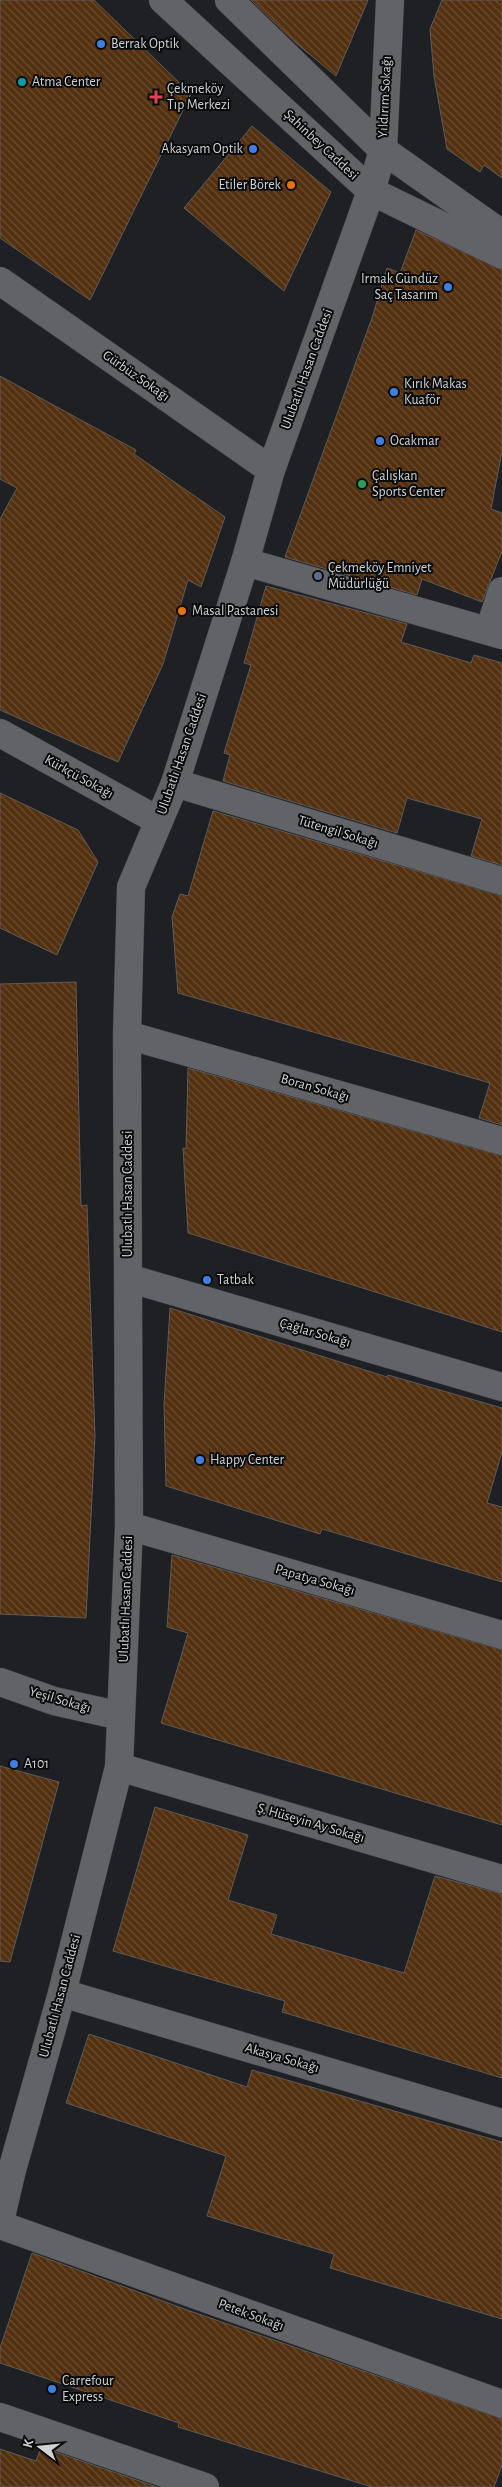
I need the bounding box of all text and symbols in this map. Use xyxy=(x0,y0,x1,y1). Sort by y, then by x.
place label: Berrak Optik xyxy=(111,37,180,51)
marker: Berrak Optik xyxy=(95,38,107,50)
street label: Yıldırım Sokağı xyxy=(376,56,394,138)
place label: Atma Center xyxy=(32,75,101,89)
marker: Atma Center xyxy=(16,76,28,88)
place label: Çekmeköy Tıp Merkezi xyxy=(167,82,230,112)
marker: Çekmeköy Tıp Merkezi xyxy=(149,90,163,104)
street label: Şahinbey Caddesi xyxy=(281,107,361,183)
place label: Akasyam Optik xyxy=(161,142,244,156)
marker: Akasyam Optik xyxy=(247,143,259,155)
place label: Etiler Börek xyxy=(218,178,282,192)
marker: Etiler Börek xyxy=(285,179,297,191)
place label: Irmak Gündüz Saç Tasarım xyxy=(361,272,438,302)
marker: Irmak Gündüz Saç Tasarım xyxy=(442,281,454,293)
street label: Ulubatlı Hasan Caddesi xyxy=(279,307,335,431)
street label: Gürbüz Sokağı xyxy=(100,348,172,404)
place label: Kırık Makas Kuaför xyxy=(404,377,467,407)
marker: Kırık Makas Kuaför xyxy=(388,386,400,398)
place label: Ocakmar xyxy=(390,434,440,448)
marker: Ocakmar xyxy=(374,435,386,447)
place label: Çalışkan Sports Center xyxy=(372,469,445,499)
marker: Çalışkan Sports Center xyxy=(356,478,368,490)
place label: Çekmeköy Emniyet Müdürlüğü xyxy=(328,561,432,591)
marker: Çekmeköy Emniyet Müdürlüğü xyxy=(312,570,324,582)
place label: Masal Pastanesi xyxy=(192,604,278,618)
marker: Masal Pastanesi xyxy=(176,605,188,617)
street label: Ulubatlı Hasan Caddesi xyxy=(155,692,209,816)
street label: Kürkçü Sokağı xyxy=(42,752,116,802)
street label: Tütengil Sokağı xyxy=(296,813,380,851)
street label: Boran Sokağı xyxy=(279,1072,351,1104)
street label: Ulubatlı Hasan Caddesi xyxy=(121,1131,135,1257)
place label: Tatbak xyxy=(217,1273,255,1287)
marker: Tatbak xyxy=(201,1274,213,1286)
street label: Çağlar Sokağı xyxy=(278,1316,352,1350)
place label: Happy Center xyxy=(210,1453,285,1467)
marker: Happy Center xyxy=(194,1454,206,1466)
street label: Ulubatlı Hasan Caddesi xyxy=(117,1535,135,1663)
street label: Papatya Sokağı xyxy=(274,1562,356,1598)
street label: Yeşil Sokağı xyxy=(28,1685,92,1715)
place label: A101 xyxy=(24,1757,49,1771)
marker: A101 xyxy=(8,1758,20,1770)
street label: Ş. Hüseyin Ay Sokağı xyxy=(256,1801,366,1845)
street label: Ulubatlı Hasan Caddesi xyxy=(37,1933,83,2059)
street label: Akasya Sokağı xyxy=(243,2041,321,2075)
street label: Petek Sokağı xyxy=(216,2297,286,2333)
place label: Carrefour Express xyxy=(62,2374,114,2404)
marker: Carrefour Express xyxy=(46,2383,58,2395)
north arrow xyxy=(15,2422,65,2472)
text: K xyxy=(21,2437,37,2450)

